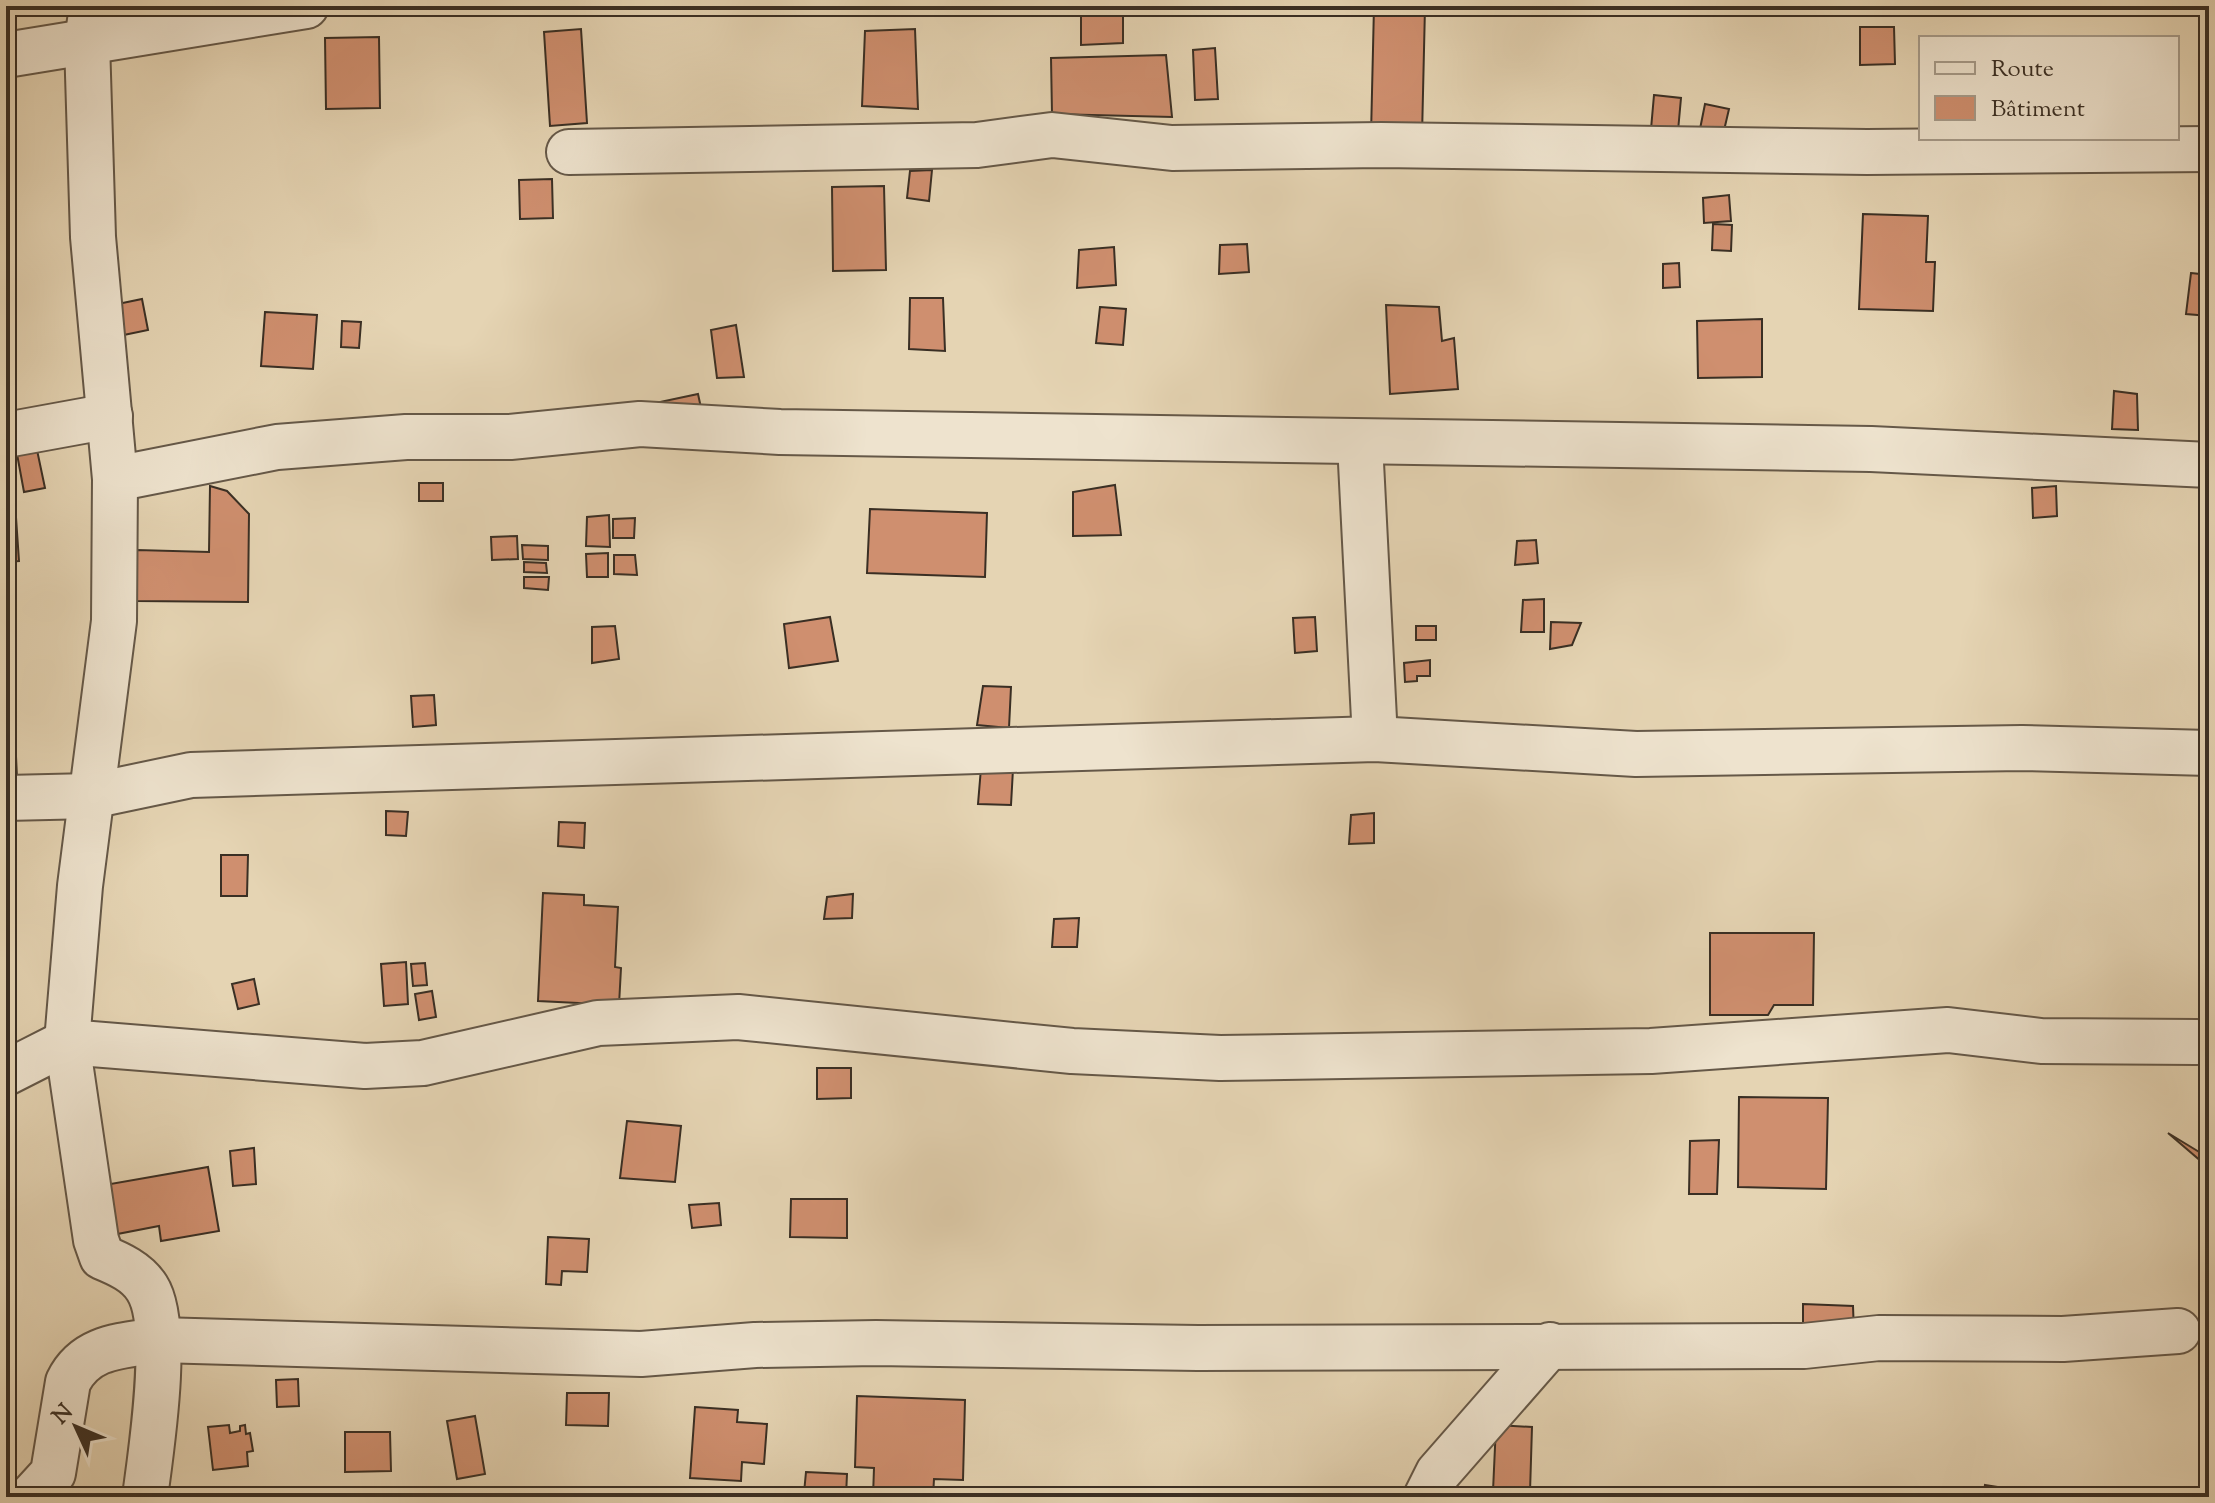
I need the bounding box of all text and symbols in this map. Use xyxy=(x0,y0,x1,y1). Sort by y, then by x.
legend xyxy=(1919,36,2179,140)
text: Route xyxy=(1991,53,2054,87)
text: Bâtiment xyxy=(1991,93,2085,127)
north arrow xyxy=(36,1387,116,1467)
text: N xyxy=(46,1397,82,1433)

